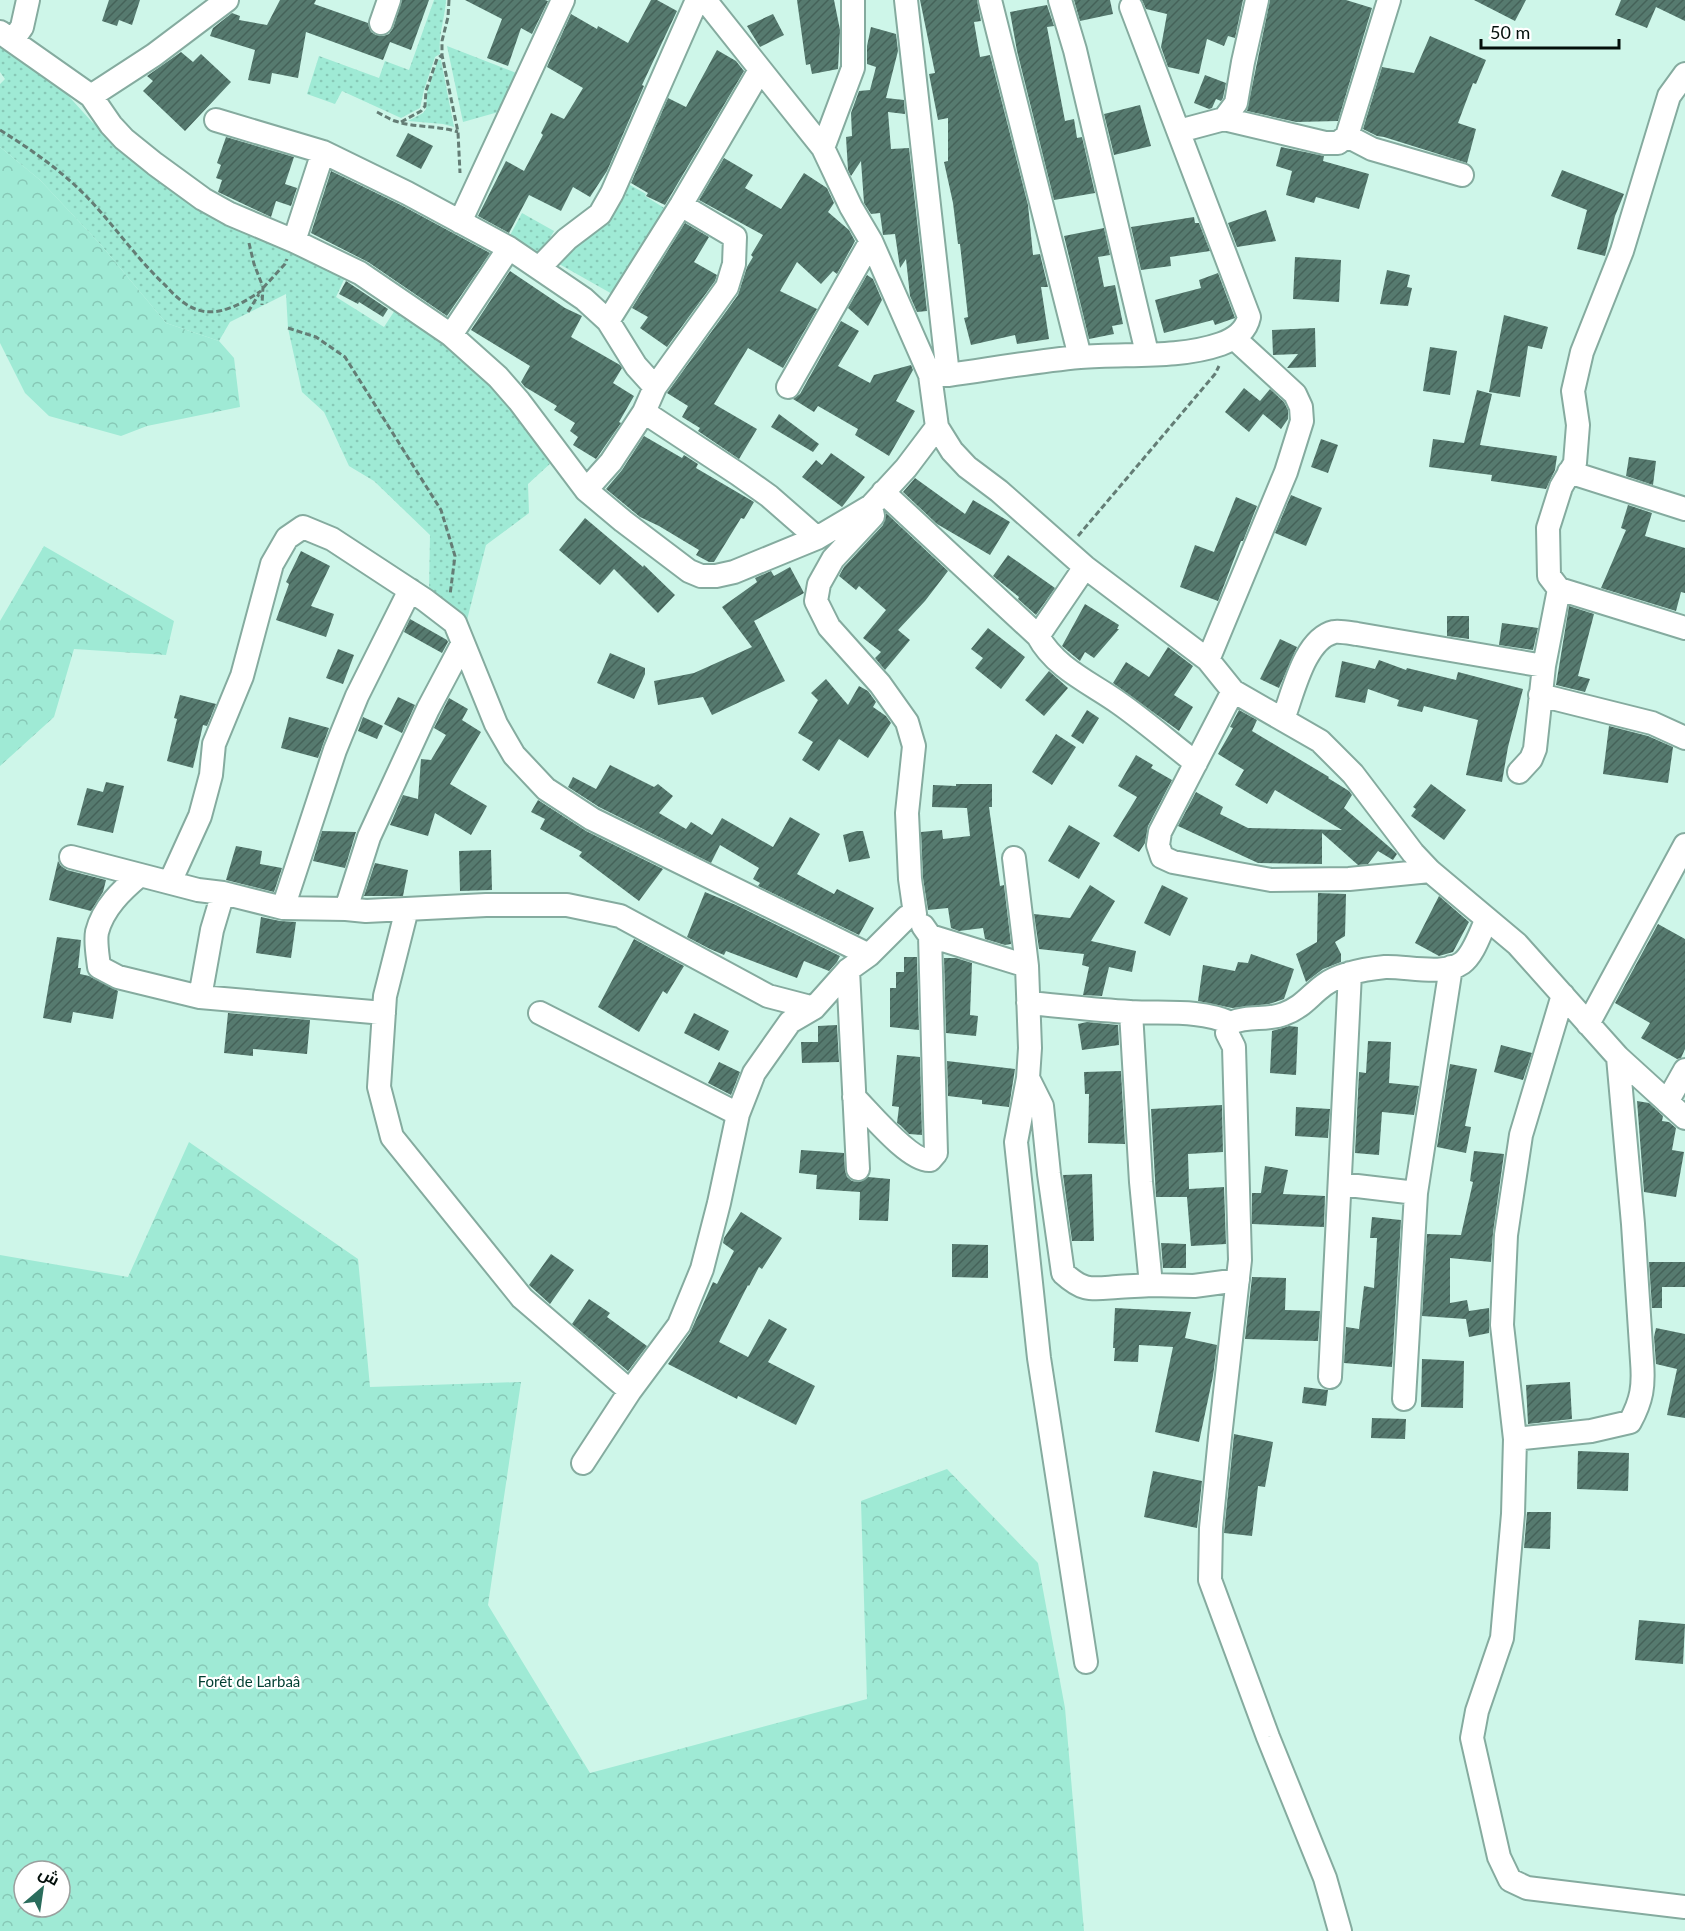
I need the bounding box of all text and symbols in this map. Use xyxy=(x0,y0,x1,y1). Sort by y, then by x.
scale bar xyxy=(1481,12,1619,50)
text: 50 m xyxy=(1490,21,1530,43)
park label: Forêt de Larbaâ xyxy=(198,1672,300,1690)
north arrow xyxy=(12,1859,72,1919)
text: ش xyxy=(35,1862,63,1890)

